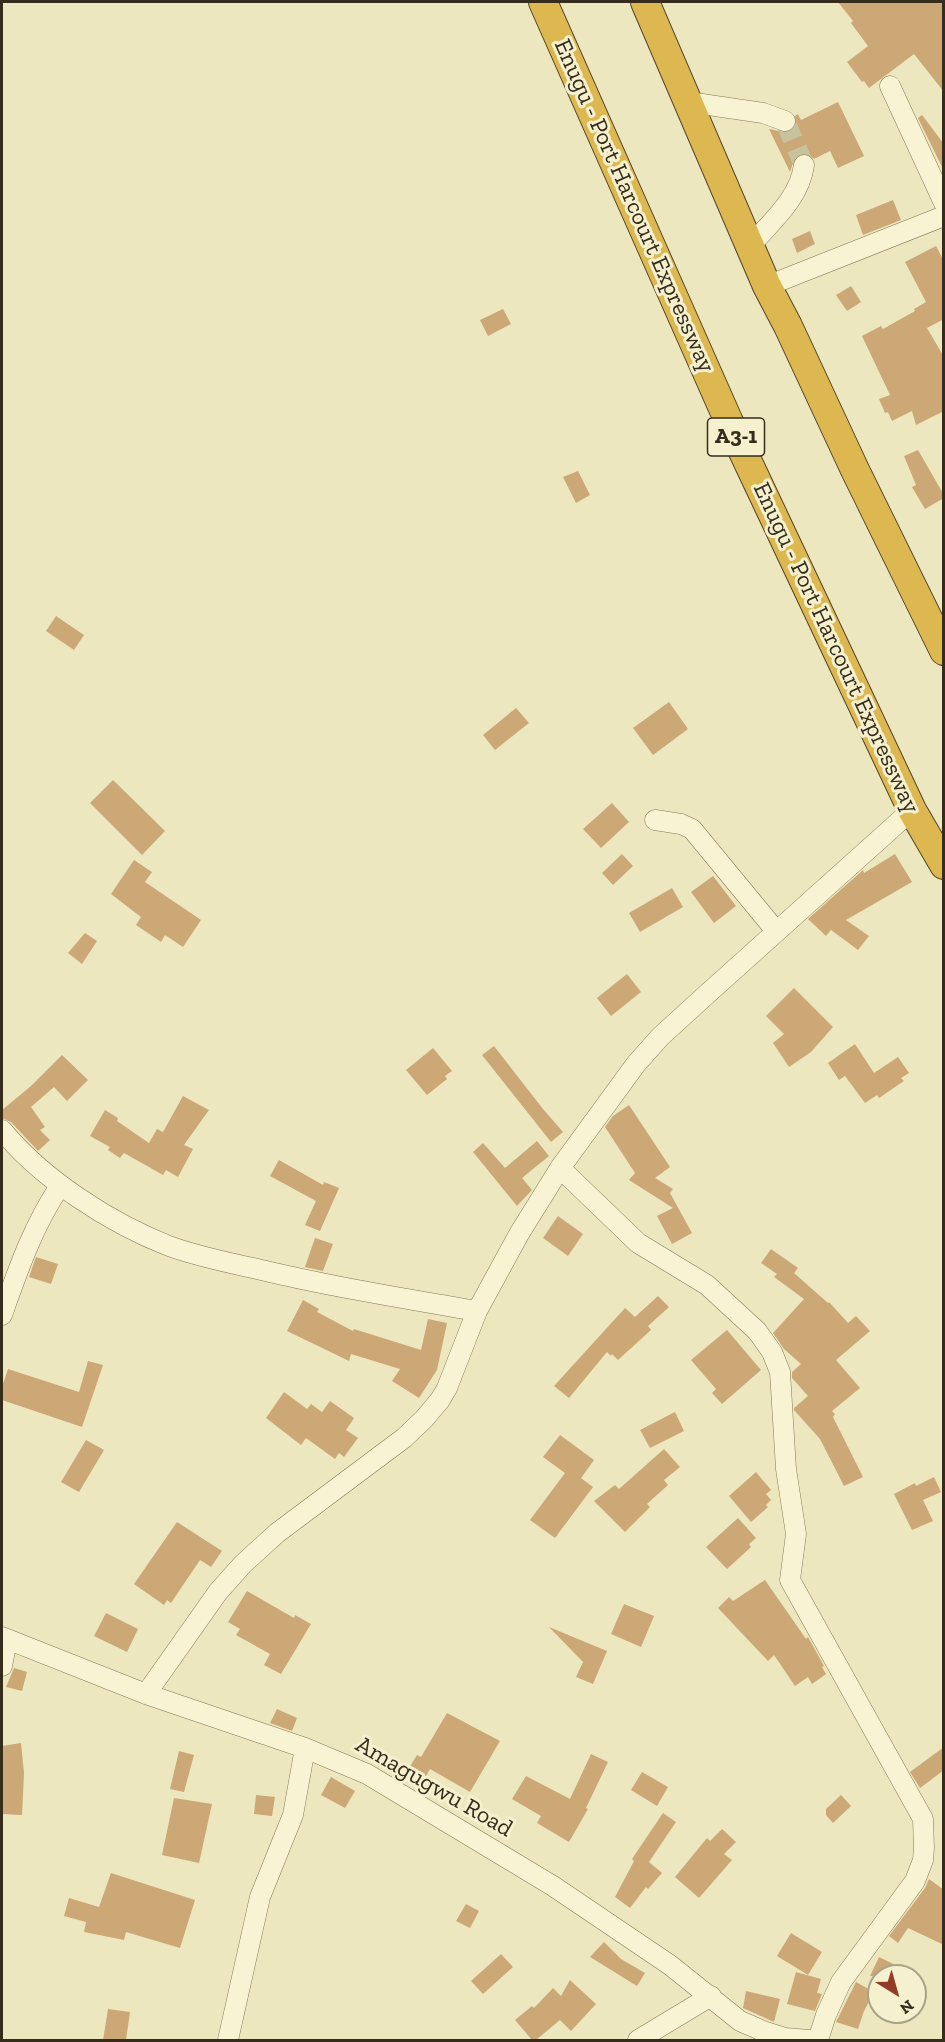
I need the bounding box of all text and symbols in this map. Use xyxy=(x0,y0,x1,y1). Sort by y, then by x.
street label: Enugu - Port Harcourt Expressway xyxy=(547,35,721,377)
road number: A3-1 xyxy=(708,418,764,456)
street label: Enugu - Port Harcourt Expressway xyxy=(746,478,926,818)
street label: Amagugwu Road xyxy=(350,1730,518,1844)
north arrow xyxy=(867,1964,927,2024)
text: N xyxy=(896,1996,918,2018)

